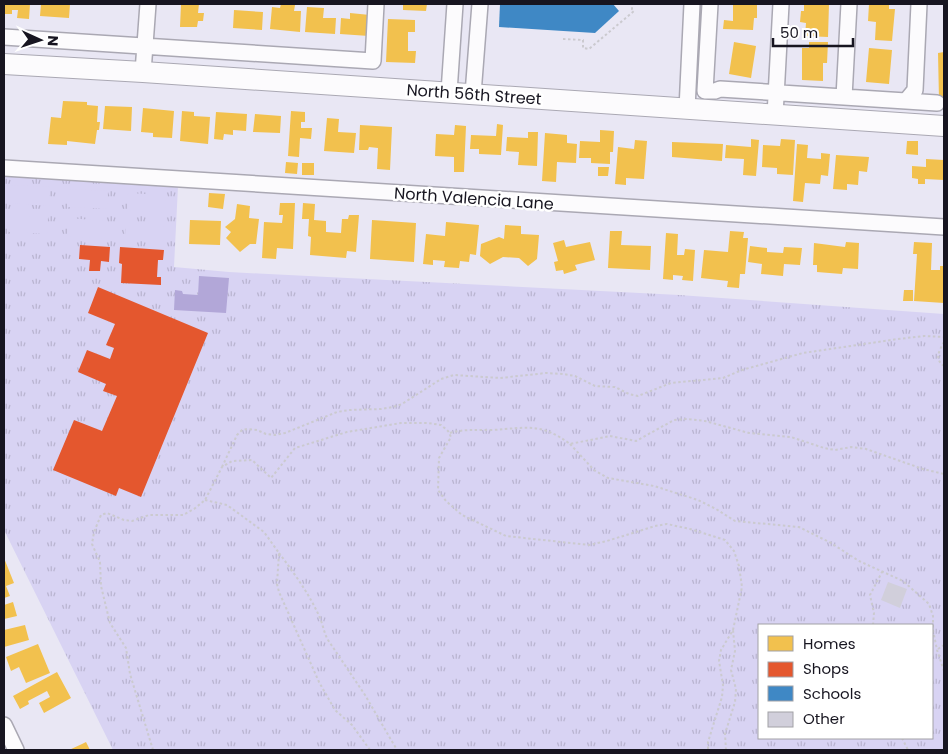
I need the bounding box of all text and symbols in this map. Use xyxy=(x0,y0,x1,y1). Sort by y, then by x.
north arrow xyxy=(15,15,65,65)
scale bar xyxy=(773,15,853,47)
text: 50 m xyxy=(780,22,818,43)
text: N xyxy=(43,35,63,46)
street label: North 56th Street xyxy=(406,78,542,111)
street label: North Valencia Lane xyxy=(393,181,555,216)
legend xyxy=(758,624,933,739)
text: Homes xyxy=(803,633,856,654)
text: Shops xyxy=(803,658,849,679)
text: Schools xyxy=(803,683,861,704)
text: Other xyxy=(803,708,845,729)

